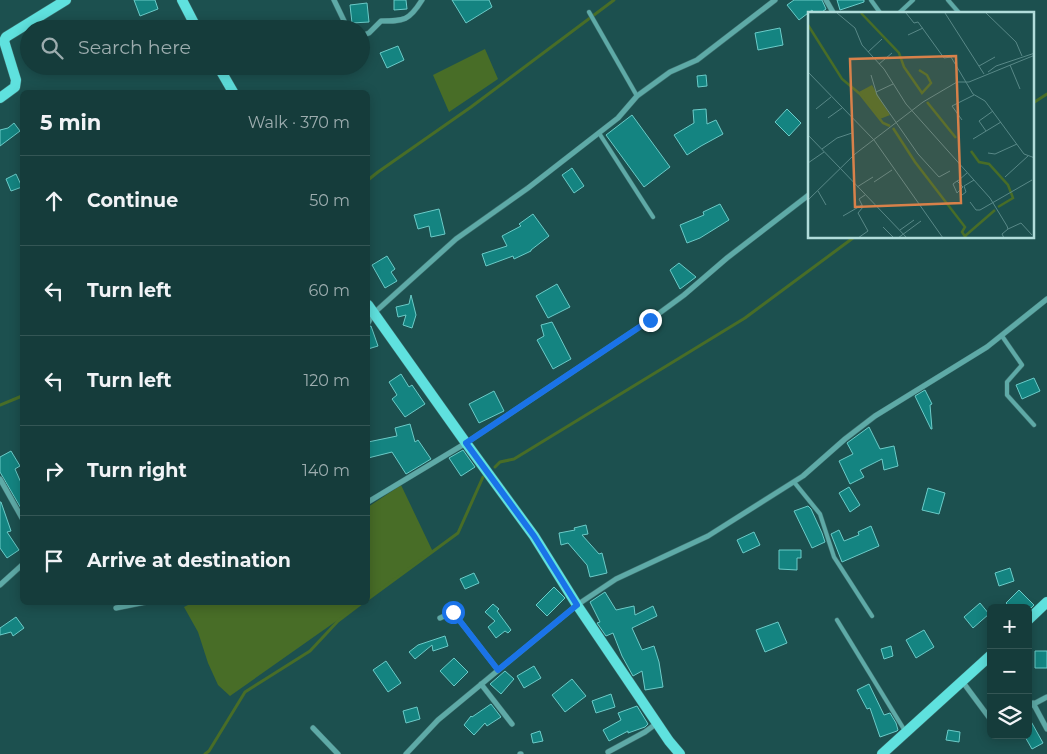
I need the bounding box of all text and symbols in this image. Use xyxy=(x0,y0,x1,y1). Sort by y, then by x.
inset map xyxy=(808,12,1034,239)
search box xyxy=(20,20,370,75)
icon: search xyxy=(38,34,66,62)
text: Search here xyxy=(78,36,191,59)
text: 5 min xyxy=(40,110,101,135)
text: Walk · 370 m xyxy=(248,113,350,132)
icon: ahead xyxy=(40,187,68,215)
text: Continue xyxy=(87,189,178,212)
text: 50 m xyxy=(309,191,350,210)
icon: left xyxy=(40,277,68,305)
text: Turn left xyxy=(87,279,172,302)
text: 60 m xyxy=(308,281,350,300)
route end xyxy=(639,309,662,332)
icon: left xyxy=(40,367,68,395)
text: Turn left xyxy=(87,369,172,392)
text: 120 m xyxy=(303,371,350,390)
icon: right xyxy=(40,457,68,485)
text: Turn right xyxy=(87,459,187,482)
text: 140 m xyxy=(302,461,350,480)
icon: arrive xyxy=(40,547,68,575)
text: Arrive at destination xyxy=(87,549,291,572)
route start xyxy=(442,601,465,624)
map controls xyxy=(987,604,1032,739)
button: + xyxy=(987,604,1032,649)
button: − xyxy=(987,649,1032,694)
button: layers xyxy=(987,694,1032,739)

